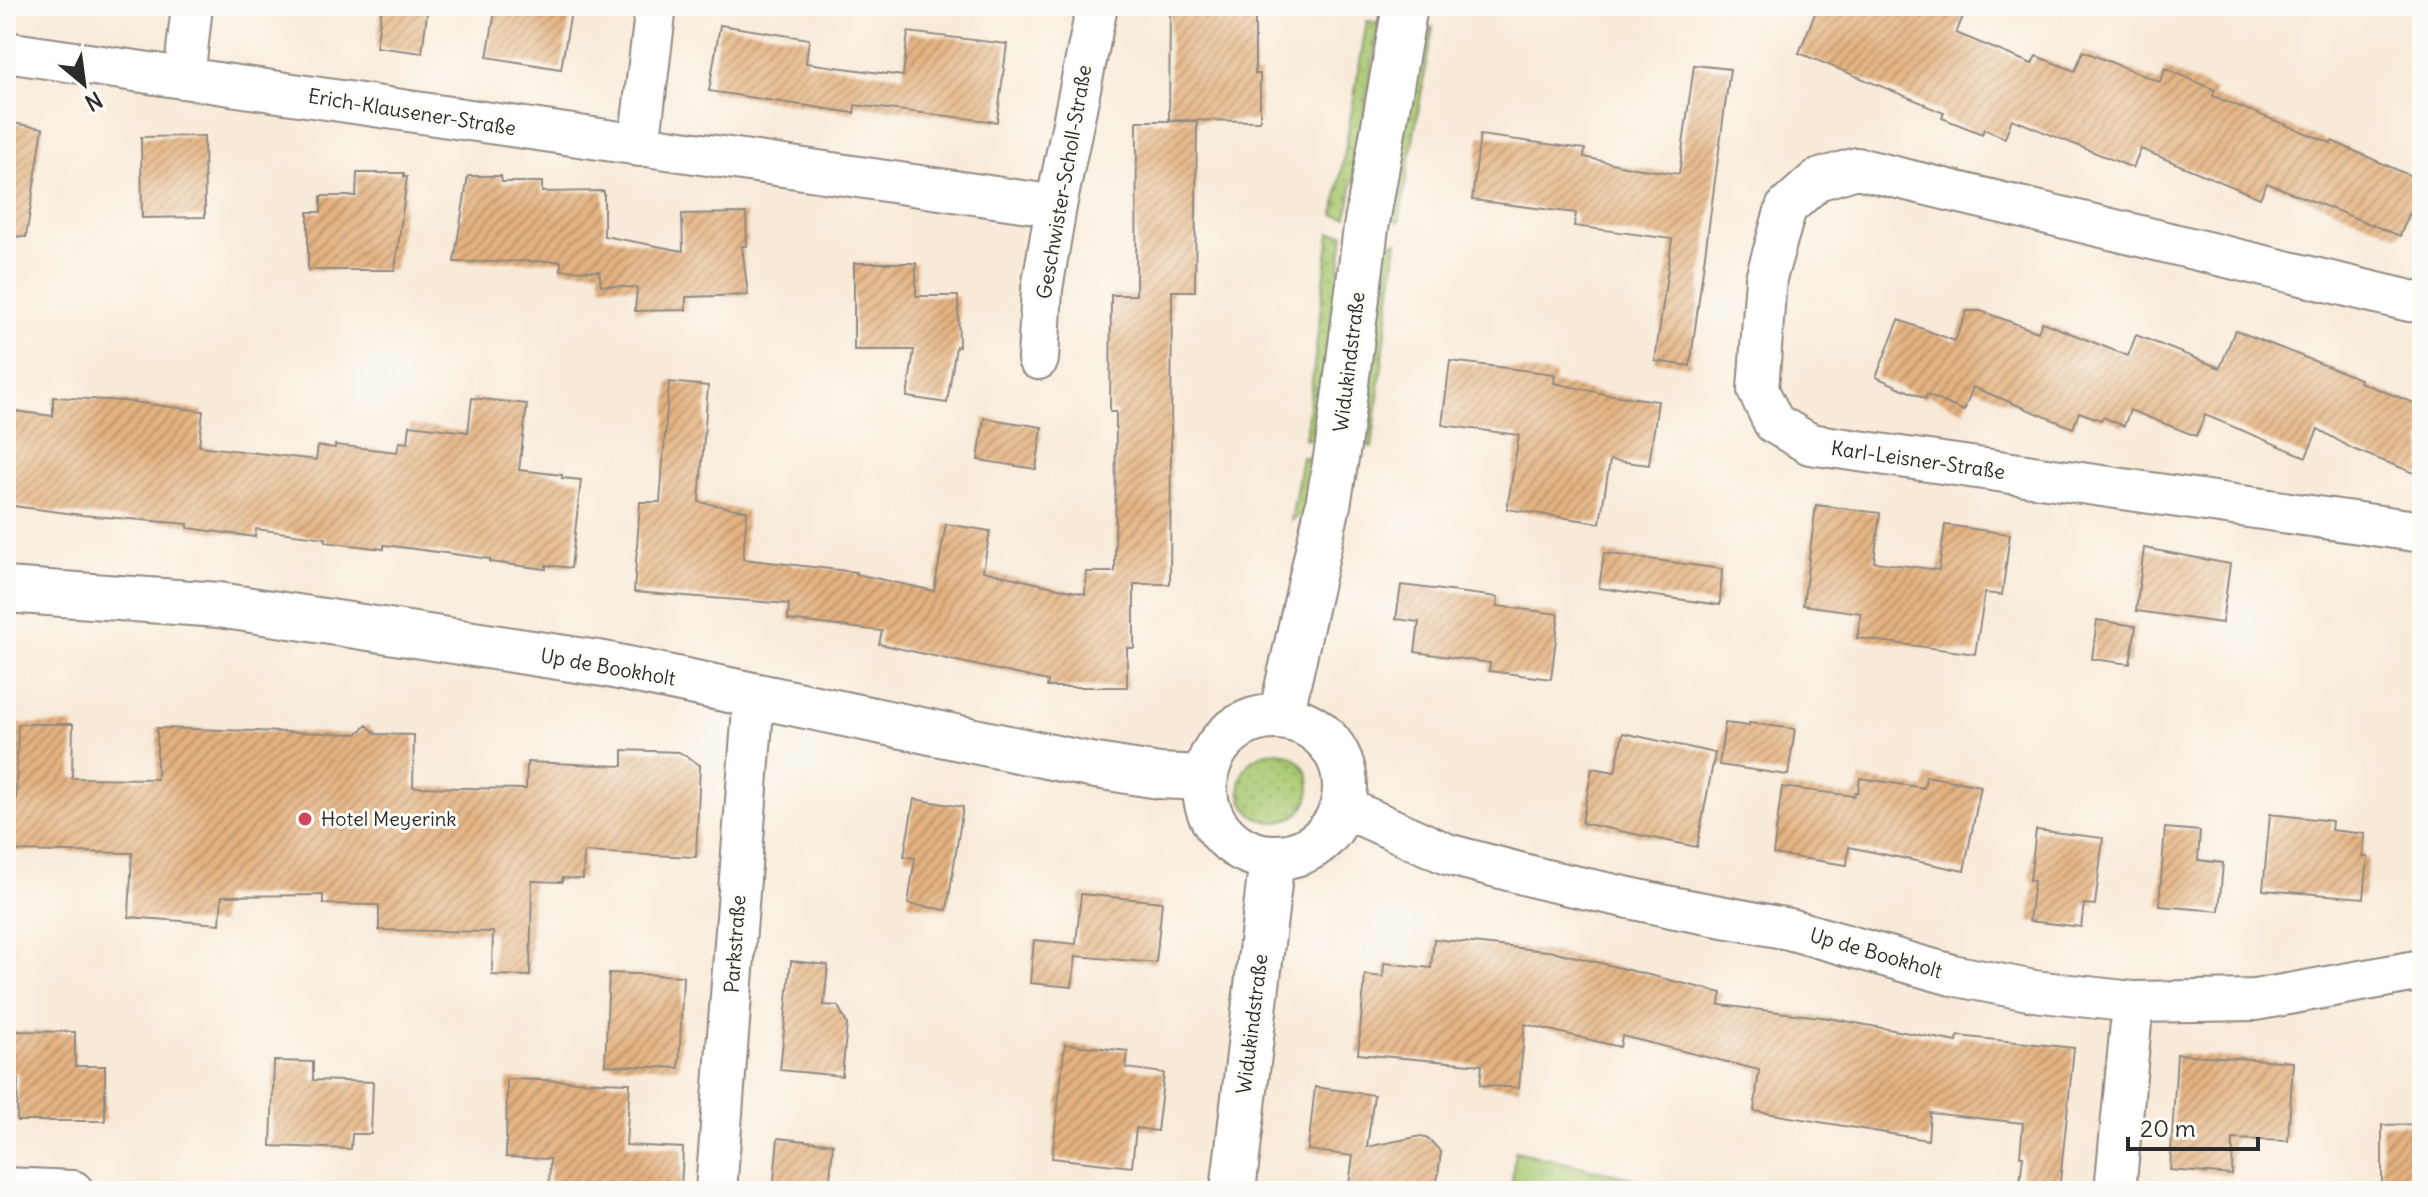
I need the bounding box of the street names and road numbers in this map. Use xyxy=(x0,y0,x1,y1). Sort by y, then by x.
street label: Geschwister-Scholl-Straße xyxy=(1031,63,1096,301)
street label: Erich-Klausener-Straße xyxy=(306,83,518,140)
street label: Widukindstraße xyxy=(1328,290,1370,433)
street label: Karl-Leisner-Straße xyxy=(1830,435,2007,484)
street label: Up de Bookholt xyxy=(539,642,678,691)
street label: Parkstraße xyxy=(719,894,750,994)
street label: Up de Bookholt xyxy=(1807,922,1945,983)
street label: Widukindstraße xyxy=(1231,952,1273,1095)

